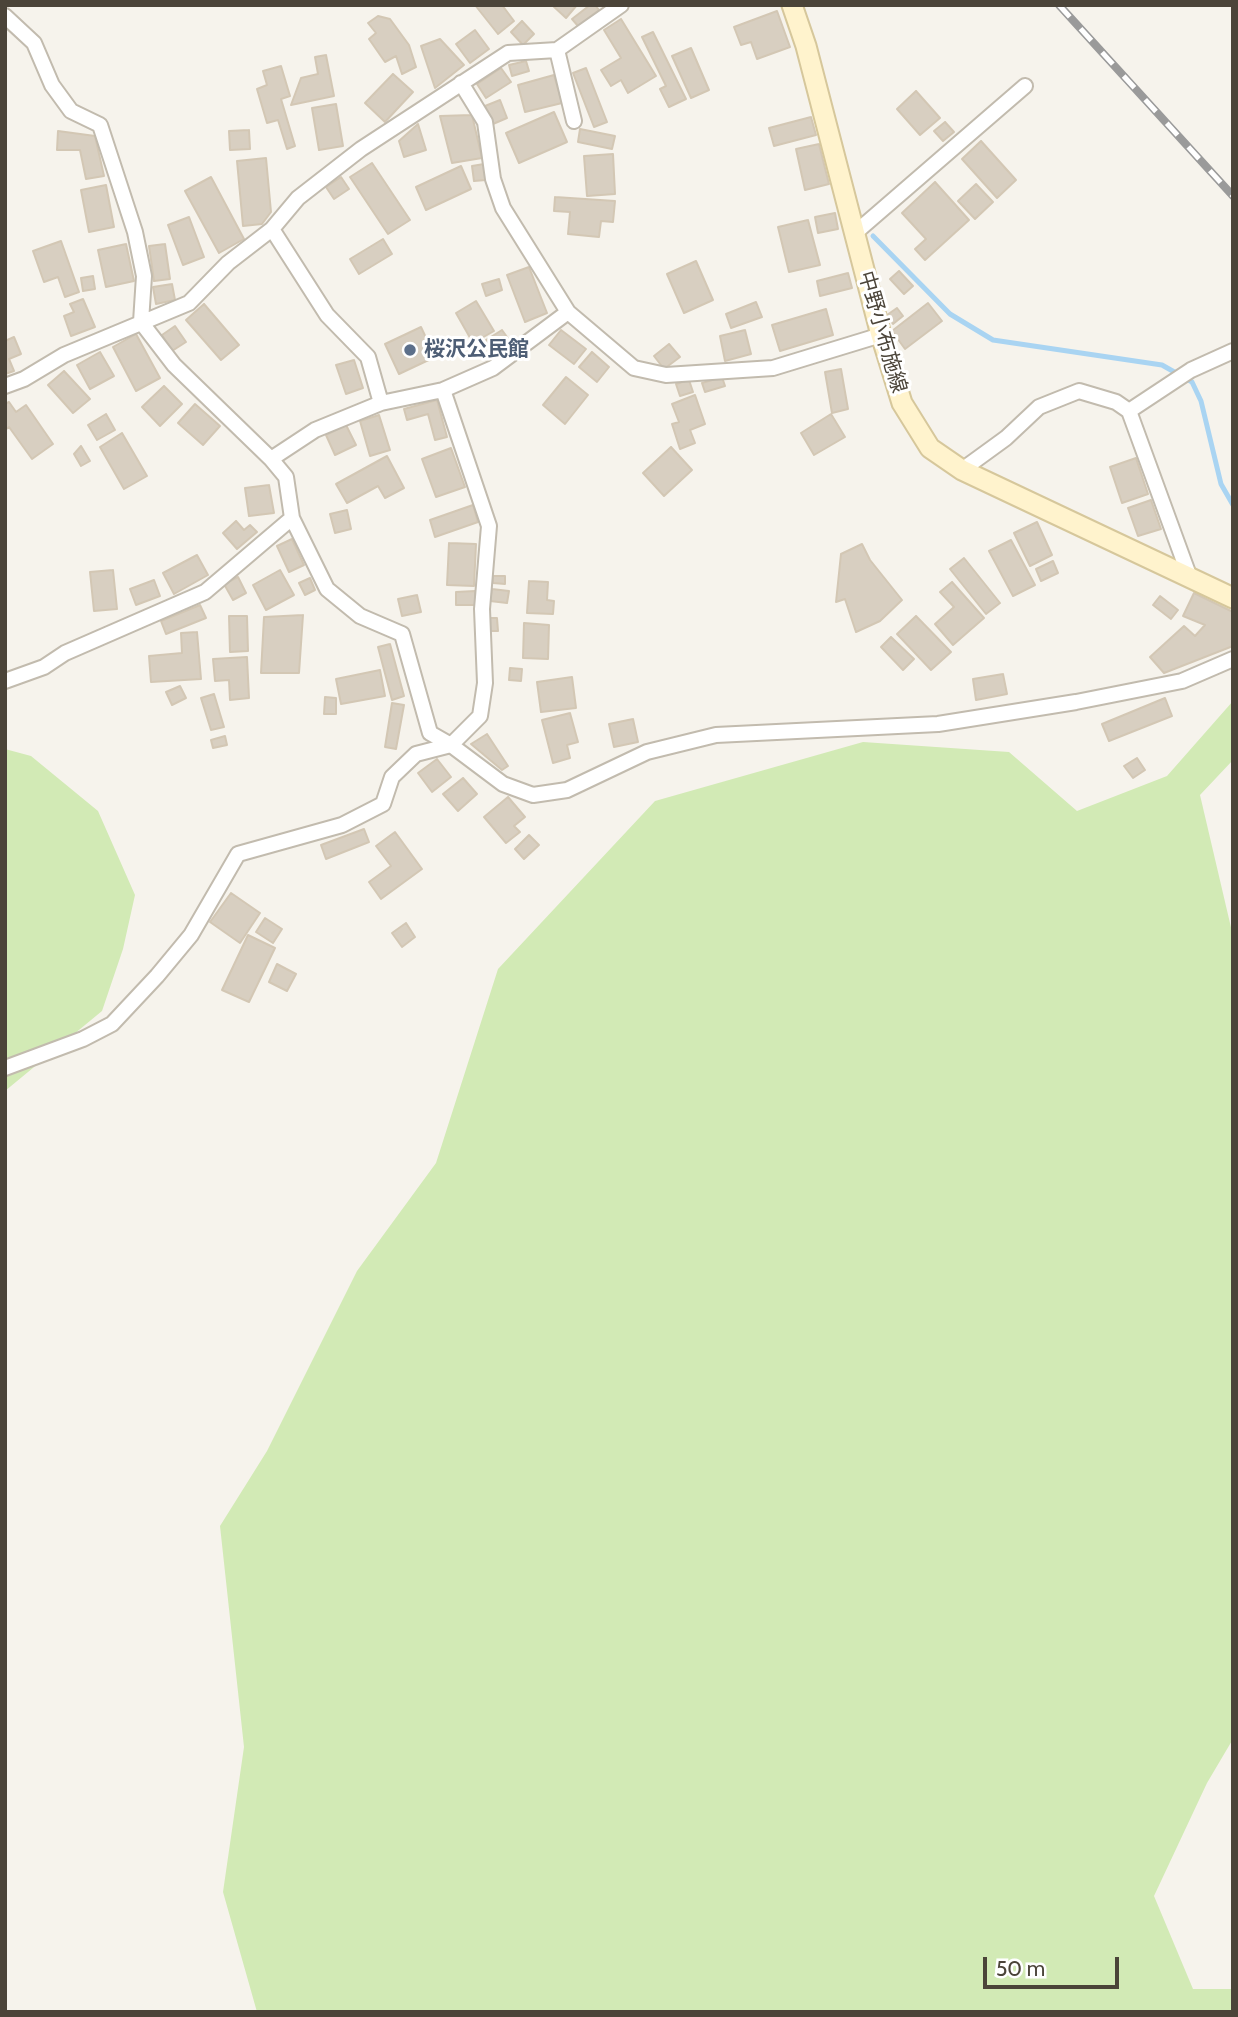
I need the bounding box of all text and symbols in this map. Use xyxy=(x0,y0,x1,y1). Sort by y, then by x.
street label: 中野小布施線 xyxy=(853,268,911,396)
place label: 桜沢公民館 xyxy=(424,337,529,363)
marker: 桜沢公民館 xyxy=(402,342,418,358)
scale bar xyxy=(986,1944,1122,1988)
text: 50 m xyxy=(996,1956,1045,1981)

